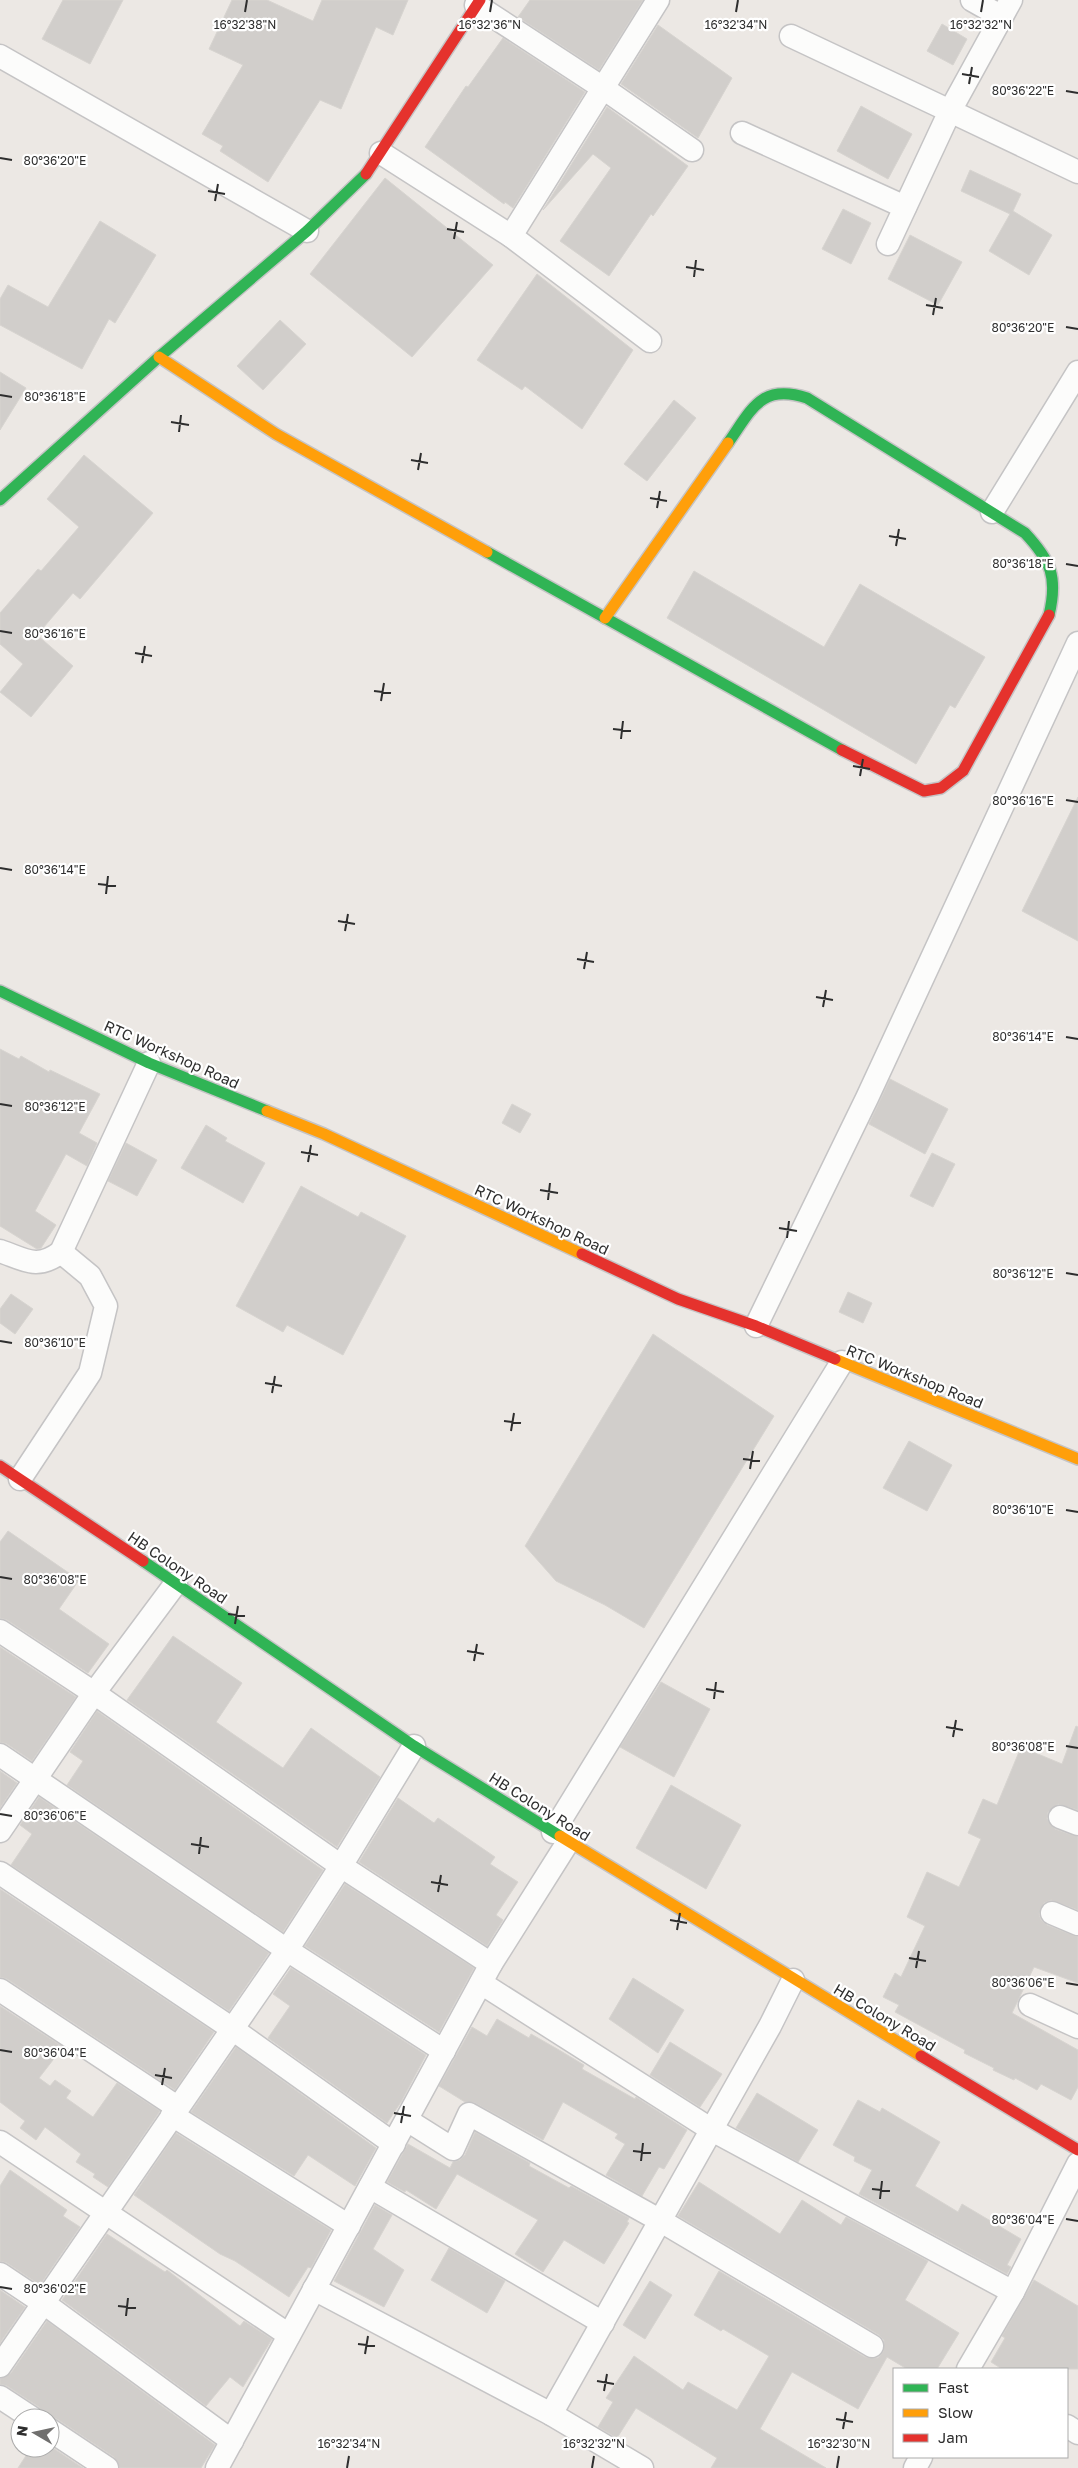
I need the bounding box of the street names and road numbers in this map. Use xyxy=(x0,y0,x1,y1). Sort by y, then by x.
street label: RTC Workshop Road xyxy=(102,1016,242,1092)
street label: RTC Workshop Road xyxy=(472,1180,612,1258)
street label: RTC Workshop Road xyxy=(844,1340,986,1412)
street label: HB Colony Road xyxy=(125,1527,231,1607)
street label: HB Colony Road xyxy=(486,1768,594,1844)
street label: HB Colony Road xyxy=(831,1979,939,2055)

